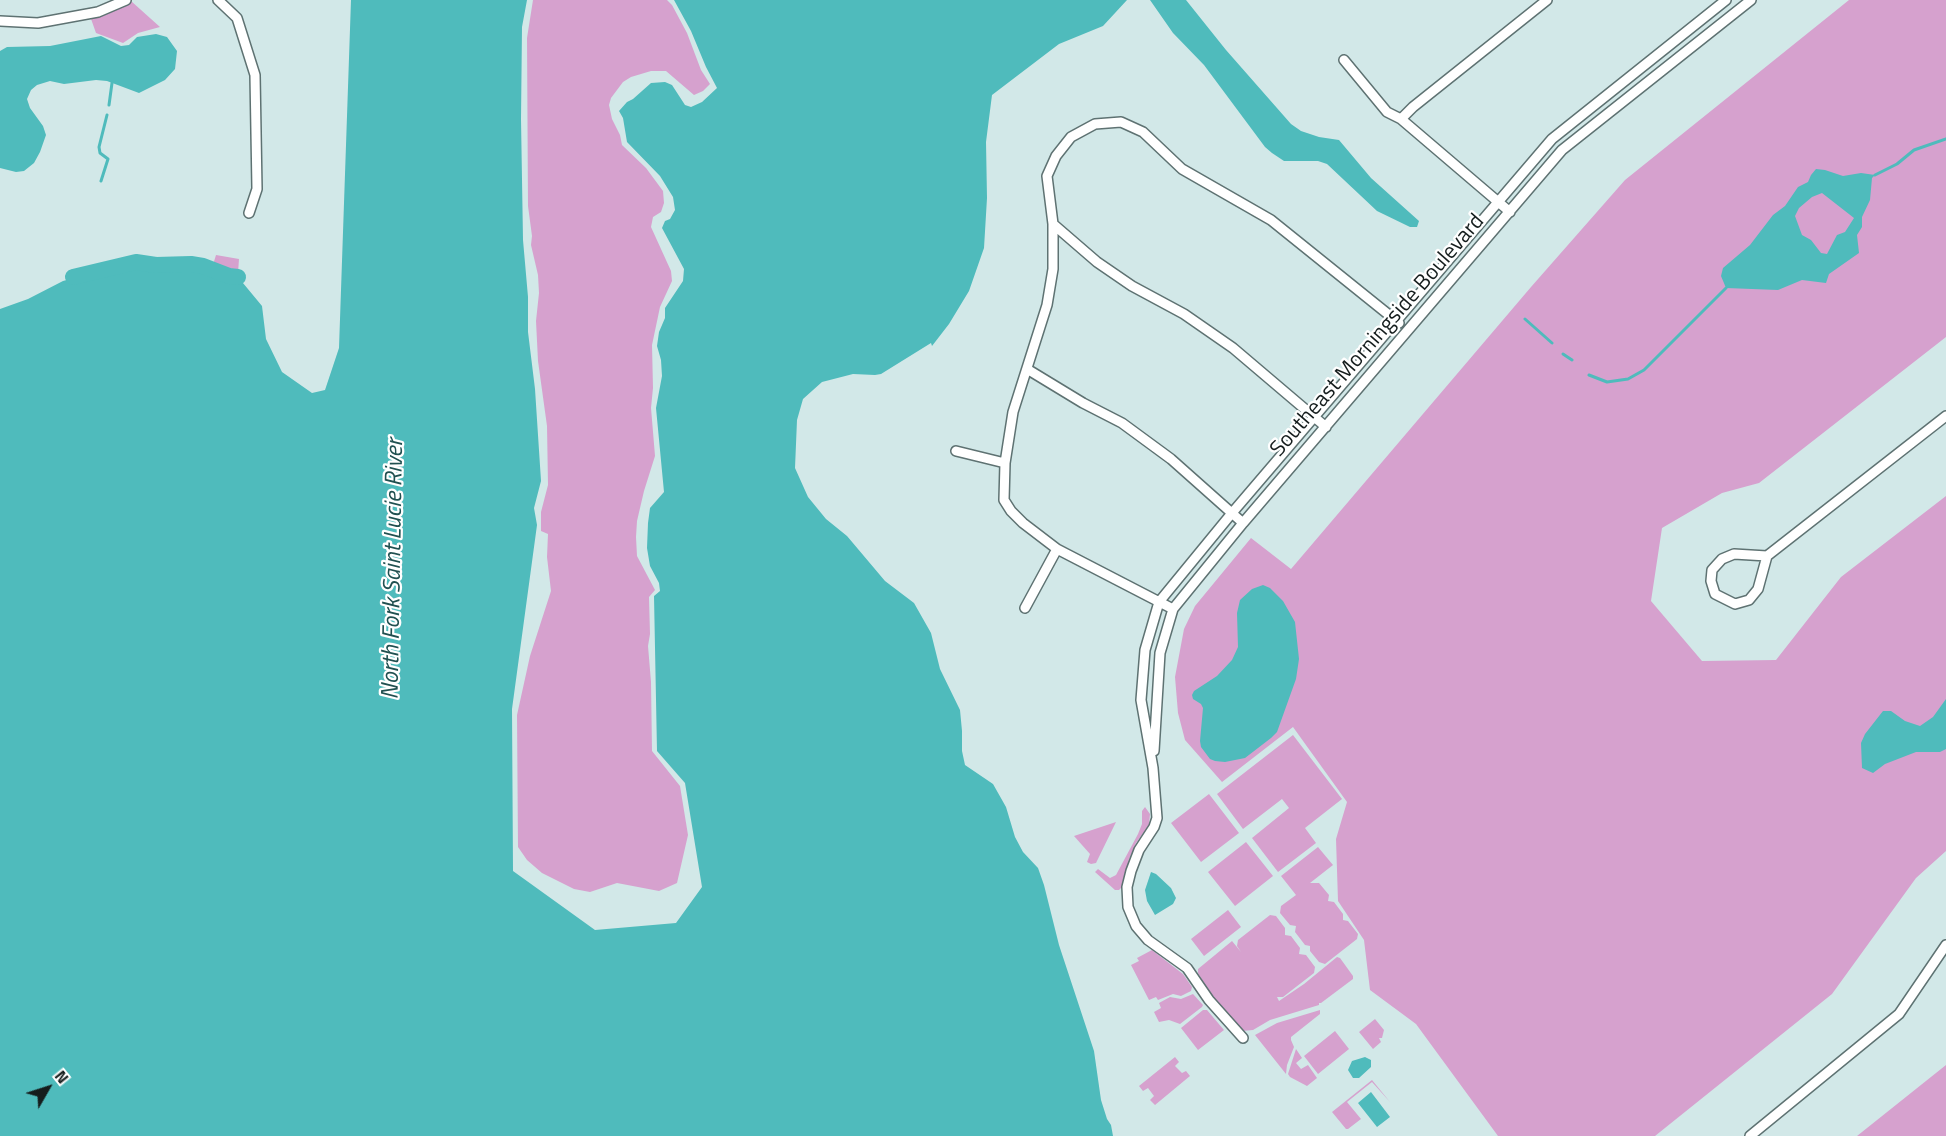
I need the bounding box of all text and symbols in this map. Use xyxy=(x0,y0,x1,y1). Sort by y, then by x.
street label: Southeast Morningside Boulevard xyxy=(1265,209,1491,463)
water label: North Fork Saint Lucie River xyxy=(377,438,411,700)
north arrow xyxy=(18,1058,78,1118)
text: N xyxy=(49,1065,75,1089)

